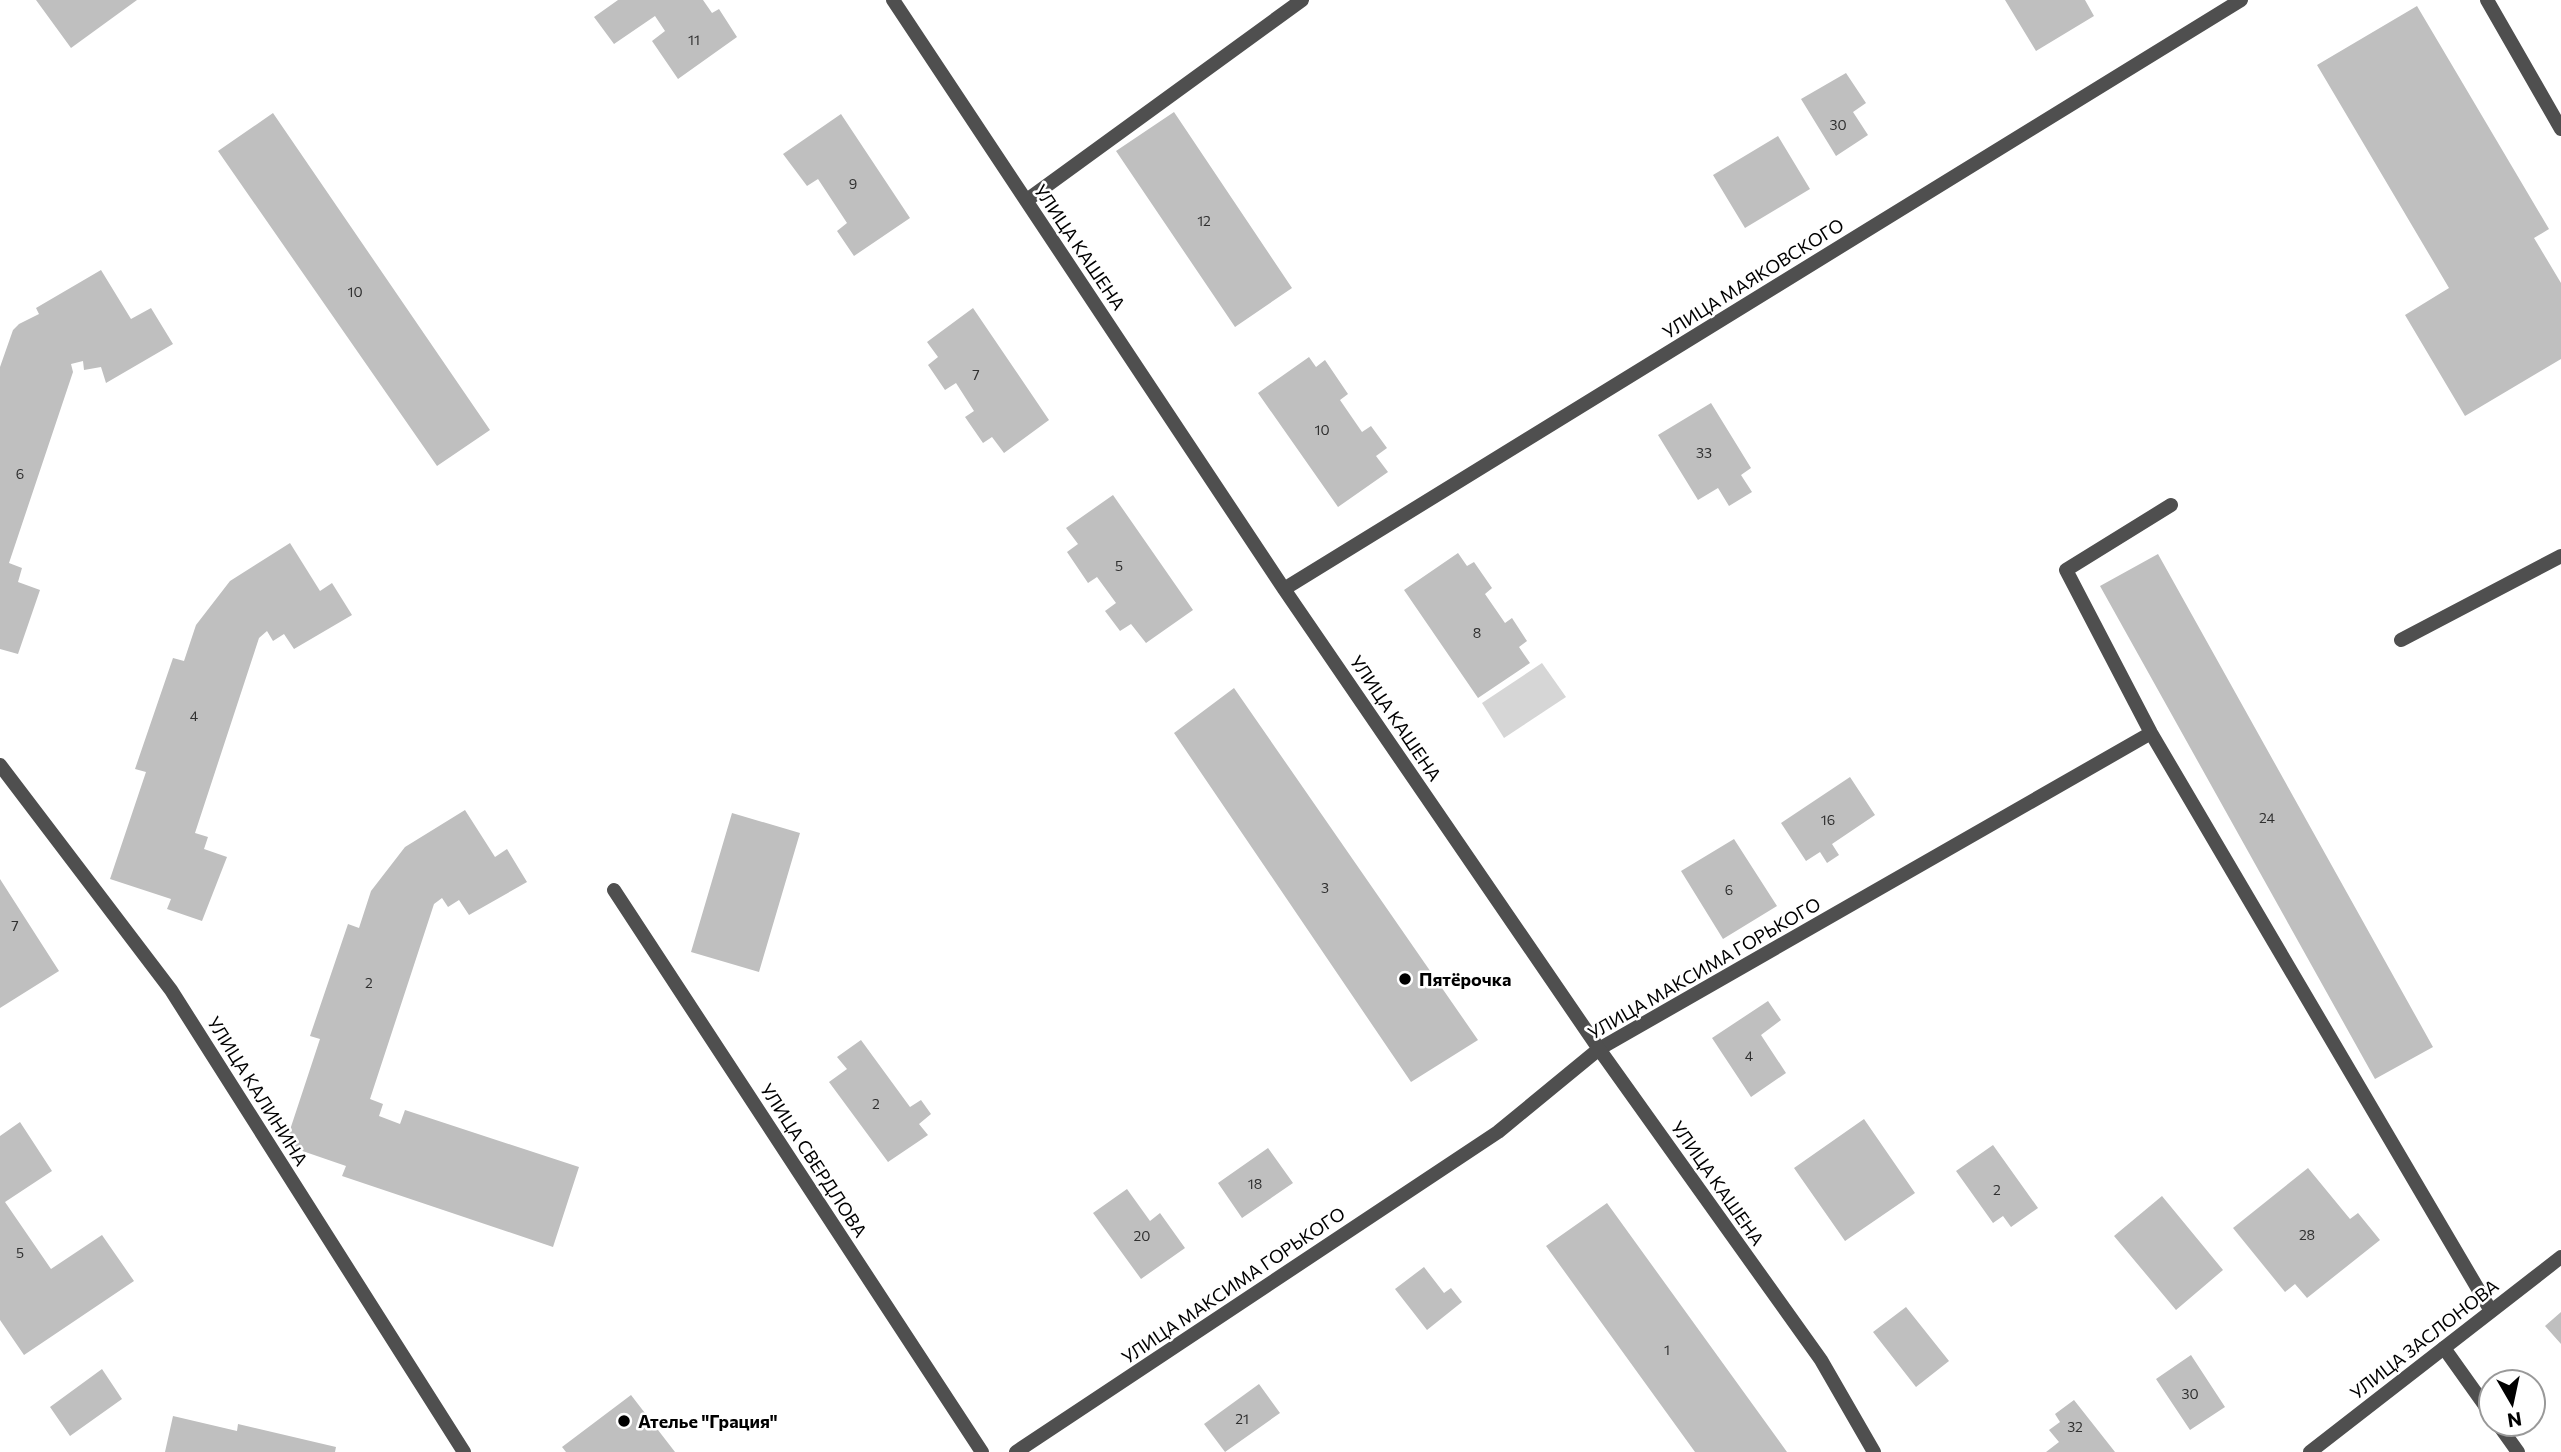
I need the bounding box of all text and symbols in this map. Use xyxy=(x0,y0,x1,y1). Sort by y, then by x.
house number: 11 xyxy=(688,31,700,48)
house number: 30 xyxy=(1829,116,1847,133)
house number: 9 xyxy=(849,175,857,192)
street label: УЛИЦА КАШЕНА xyxy=(1030,180,1130,314)
house number: 12 xyxy=(1197,212,1211,229)
street label: УЛИЦА МАЯКОВСКОГО xyxy=(1658,213,1848,343)
house number: 10 xyxy=(347,283,363,300)
house number: 7 xyxy=(972,366,980,383)
house number: 10 xyxy=(1314,421,1330,438)
house number: 33 xyxy=(1696,444,1712,461)
house number: 6 xyxy=(16,465,24,482)
house number: 5 xyxy=(1115,557,1123,574)
house number: 8 xyxy=(1473,624,1481,641)
street label: УЛИЦА КАШЕНА xyxy=(1346,651,1446,785)
house number: 4 xyxy=(190,707,199,724)
house number: 24 xyxy=(2259,809,2276,826)
house number: 16 xyxy=(1821,811,1835,828)
house number: 3 xyxy=(1321,879,1329,896)
house number: 6 xyxy=(1725,881,1733,898)
street label: УЛИЦА МАКСИМА ГОРЬКОГО xyxy=(1584,892,1824,1044)
house number: 7 xyxy=(11,917,19,934)
place label: Пятёрочка xyxy=(1419,968,1511,990)
marker: Пятёрочка xyxy=(1397,971,1413,987)
house number: 2 xyxy=(365,974,373,991)
street label: УЛИЦА КАЛИНИНА xyxy=(203,1012,313,1170)
house number: 4 xyxy=(1745,1047,1754,1064)
street label: УЛИЦА СВЕРДЛОВА xyxy=(756,1079,872,1241)
house number: 2 xyxy=(872,1095,880,1112)
street label: УЛИЦА КАШЕНА xyxy=(1667,1116,1769,1250)
house number: 18 xyxy=(1248,1175,1262,1192)
house number: 2 xyxy=(1993,1181,2001,1198)
street label: УЛИЦА МАКСИМА ГОРЬКОГО xyxy=(1117,1202,1349,1368)
house number: 28 xyxy=(2299,1226,2315,1243)
house number: 20 xyxy=(1134,1227,1150,1244)
house number: 5 xyxy=(16,1244,24,1261)
street label: УЛИЦА ЗАСЛОНОВА xyxy=(2345,1274,2503,1404)
house number: 1 xyxy=(1664,1341,1670,1358)
north arrow xyxy=(2477,1368,2547,1438)
house number: 30 xyxy=(2181,1385,2199,1402)
text: N xyxy=(2506,1408,2524,1433)
place label: Ателье "Грация" xyxy=(638,1410,778,1432)
house number: 21 xyxy=(1235,1410,1249,1427)
marker: Ателье "Грация" xyxy=(616,1413,632,1429)
house number: 32 xyxy=(2067,1418,2083,1435)

